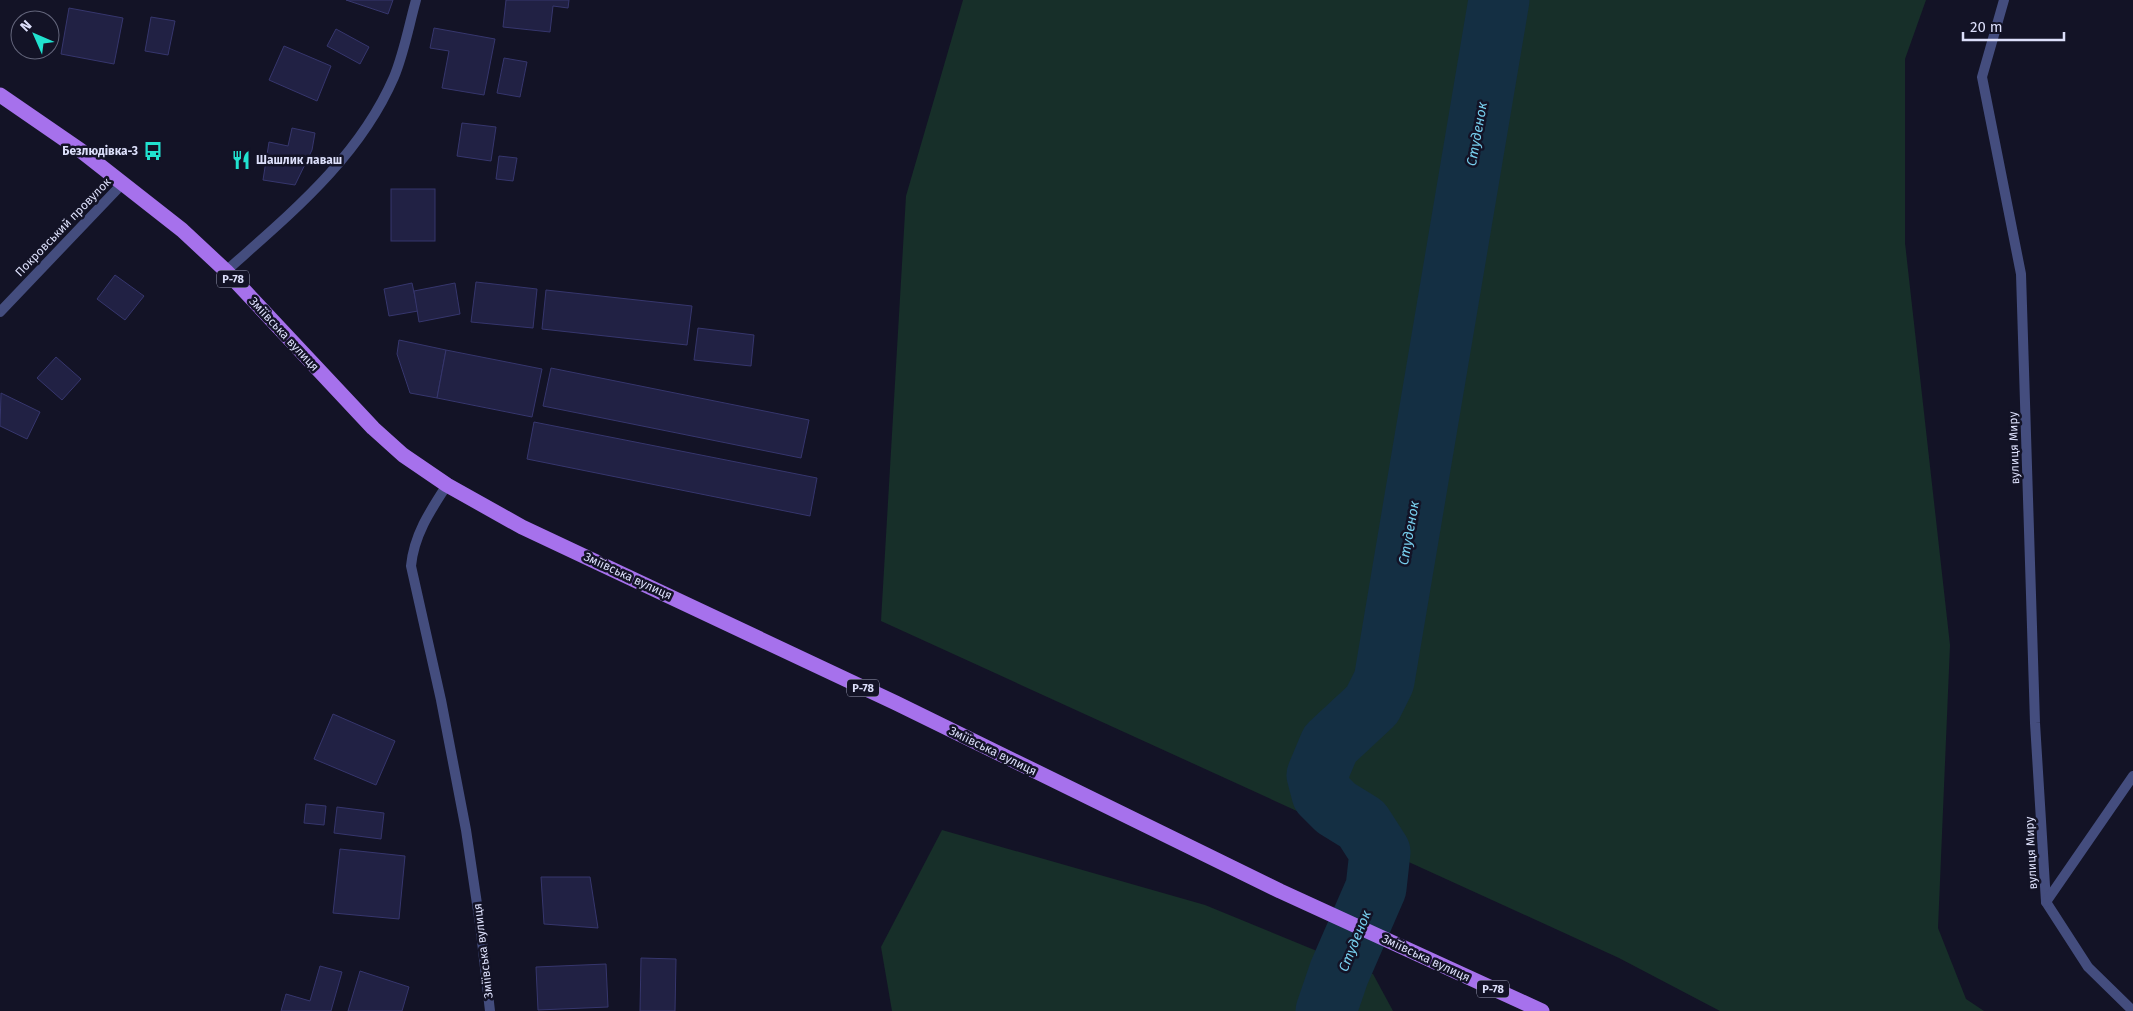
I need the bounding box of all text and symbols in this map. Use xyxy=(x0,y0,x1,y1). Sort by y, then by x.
north arrow xyxy=(10,10,60,60)
scale bar xyxy=(1963,10,2064,42)
text: N xyxy=(17,17,35,35)
text: 20 m xyxy=(1970,18,2003,36)
water label: Студенок xyxy=(1463,100,1491,168)
bus stop icon: Безлюдівка-3 xyxy=(142,140,164,162)
place label: Безлюдівка-3 xyxy=(62,144,138,158)
restaurant icon: Шашлик лаваш xyxy=(230,149,252,171)
place label: Шашлик лаваш xyxy=(256,153,342,167)
street label: Покровський провулок xyxy=(12,174,114,279)
road number: Р-78 xyxy=(217,270,249,288)
street label: Зміївська вулиця xyxy=(246,294,322,374)
street label: вулиця Миру xyxy=(2006,411,2022,485)
water label: Студенок xyxy=(1395,499,1423,567)
street label: Зміївська вулиця xyxy=(582,549,674,603)
road number: Р-78 xyxy=(847,680,879,696)
street label: Зміївська вулиця xyxy=(947,724,1039,778)
street label: вулиця Миру xyxy=(2022,816,2040,890)
street label: Зміївська вулиця xyxy=(470,903,496,999)
water label: Студенок xyxy=(1335,907,1375,974)
street label: Зміївська вулиця xyxy=(1380,931,1472,985)
road number: Р-78 xyxy=(1477,981,1509,998)

